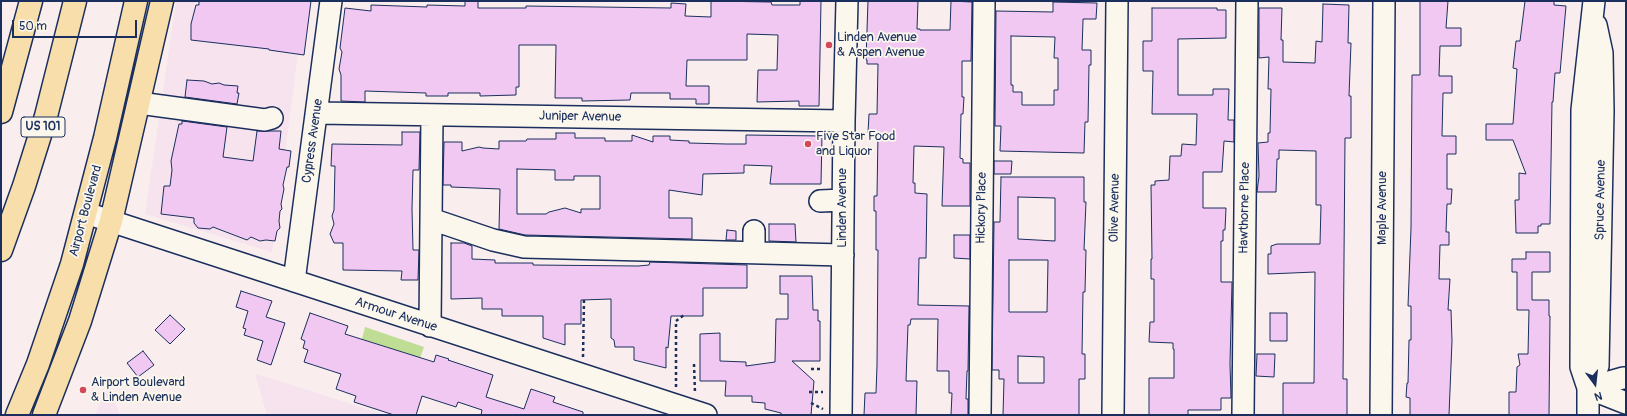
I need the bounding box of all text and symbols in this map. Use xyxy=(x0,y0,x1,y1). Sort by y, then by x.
scale bar xyxy=(14,12,139,38)
text: 50 m xyxy=(19,19,47,34)
place label: Linden Avenue & Aspen Avenue xyxy=(837,30,925,61)
marker: Linden Avenue & Aspen Avenue xyxy=(824,40,834,50)
street label: Cypress Avenue xyxy=(299,98,327,184)
street label: Juniper Avenue xyxy=(539,108,621,126)
road number: US 101 xyxy=(21,117,65,137)
place label: Five Star Food and Liquor xyxy=(816,129,895,160)
marker: Five Star Food and Liquor xyxy=(803,139,813,149)
street label: Spruce Avenue xyxy=(1592,160,1610,240)
street label: Hawthorne Place xyxy=(1236,162,1254,254)
street label: Airport Boulevard xyxy=(66,163,106,259)
street label: Linden Avenue xyxy=(835,168,851,248)
street label: Maple Avenue xyxy=(1375,171,1391,245)
street label: Hickory Place xyxy=(974,172,990,244)
street label: Olive Avenue xyxy=(1107,173,1123,243)
street label: Armour Avenue xyxy=(353,294,439,336)
north arrow xyxy=(1575,364,1615,404)
place label: Airport Boulevard & Linden Avenue xyxy=(91,375,185,406)
marker: Airport Boulevard & Linden Avenue xyxy=(78,385,88,395)
text: N xyxy=(1593,389,1604,403)

